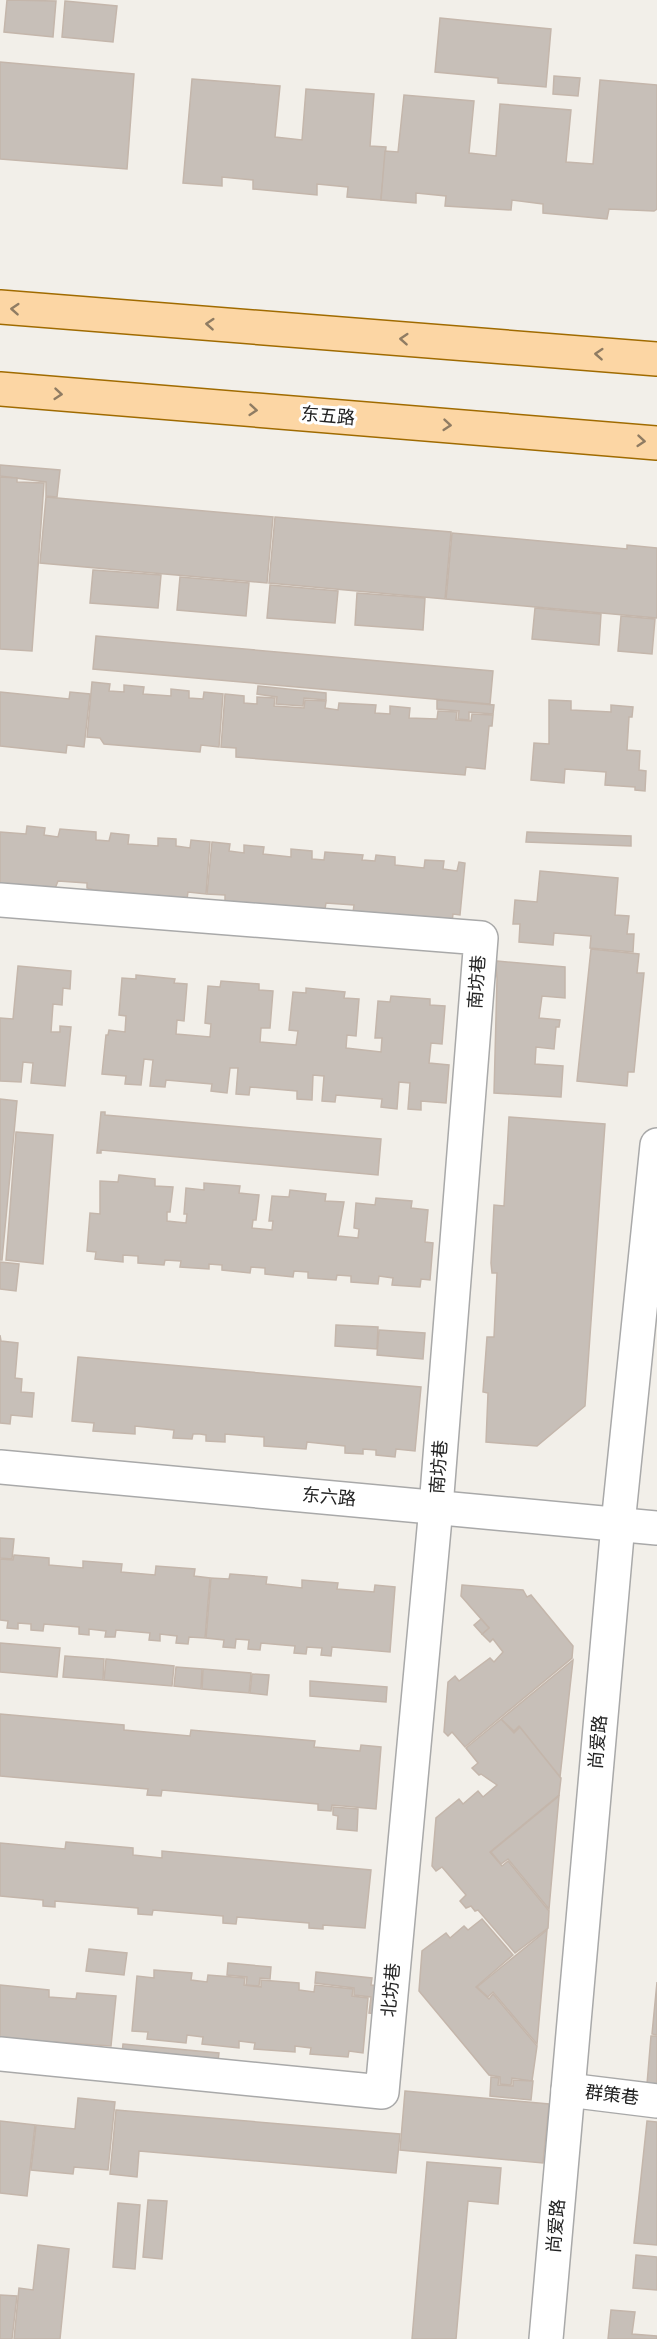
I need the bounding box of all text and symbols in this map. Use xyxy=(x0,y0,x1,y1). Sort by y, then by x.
one-way arrow xyxy=(11,302,20,315)
one-way arrow xyxy=(205,318,214,331)
one-way arrow xyxy=(400,333,409,346)
one-way arrow xyxy=(594,348,603,361)
one-way arrow xyxy=(54,387,63,400)
one-way arrow xyxy=(248,403,257,416)
street label: 东五路 xyxy=(300,403,356,429)
one-way arrow xyxy=(443,419,452,432)
one-way arrow xyxy=(637,434,646,447)
street label: 南坊巷 xyxy=(464,954,490,1010)
street label: 南坊巷 xyxy=(426,1439,452,1495)
street label: 东六路 xyxy=(301,1484,357,1510)
street label: 尚爱路 xyxy=(585,1714,611,1770)
street label: 北坊巷 xyxy=(378,1962,404,2018)
street label: 群策巷 xyxy=(584,2081,640,2109)
street label: 尚爱路 xyxy=(543,2198,569,2254)

